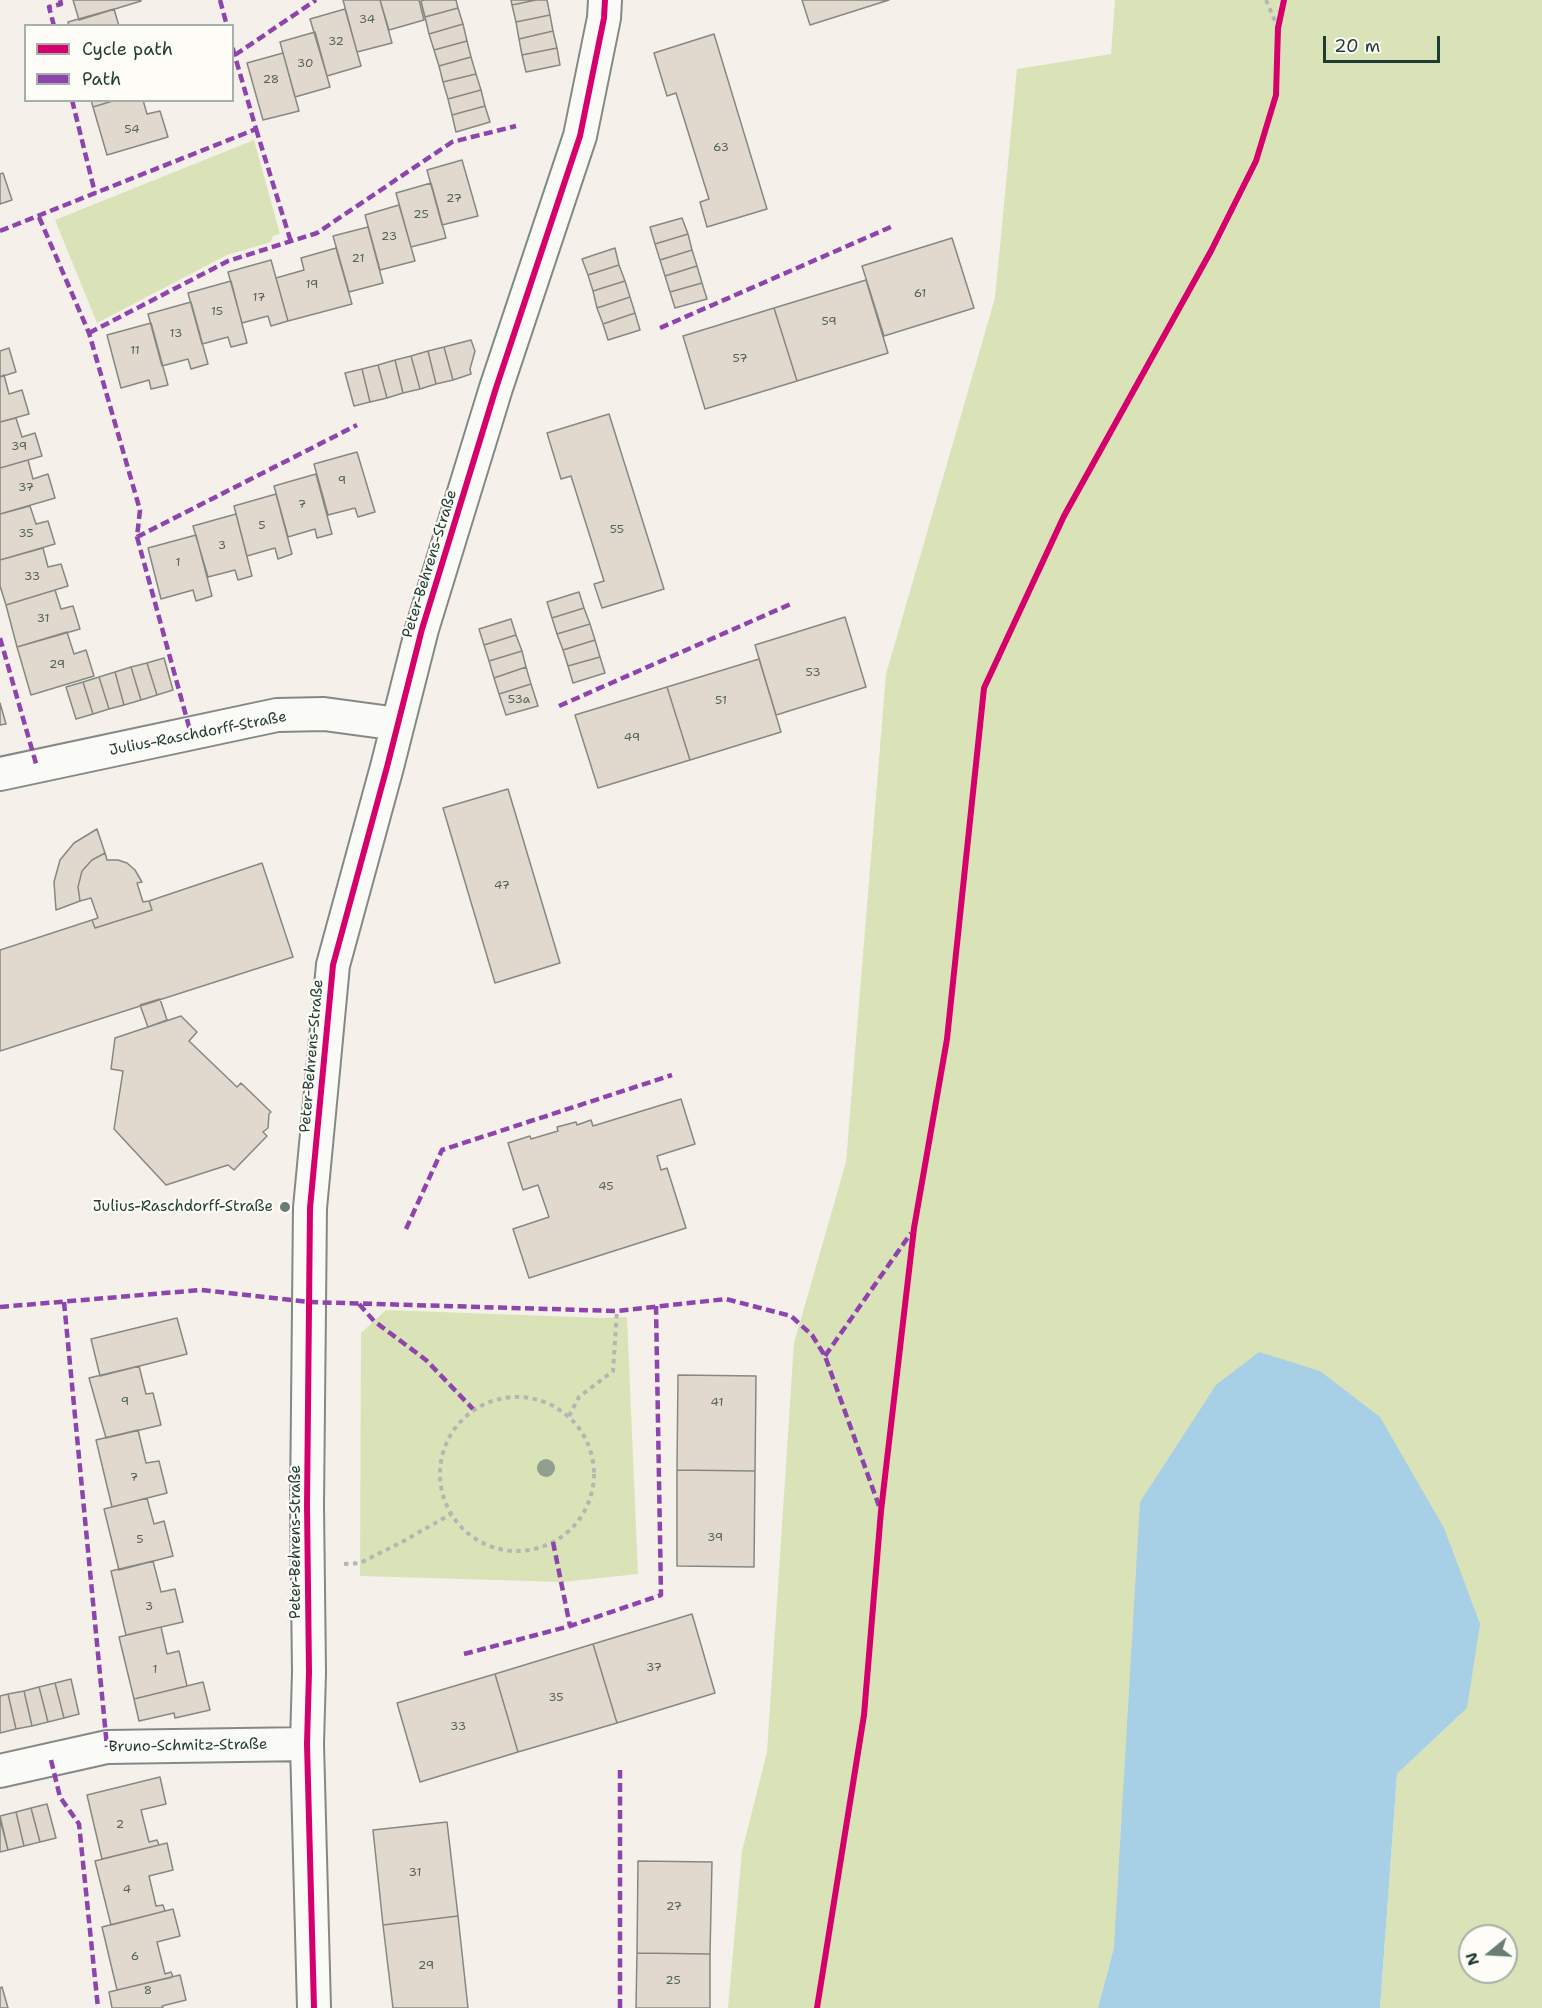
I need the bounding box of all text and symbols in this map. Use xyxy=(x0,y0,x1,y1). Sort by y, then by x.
house number: 34 xyxy=(359,13,375,27)
legend xyxy=(24,24,234,102)
scale bar xyxy=(1326,24,1443,62)
text: 20 m xyxy=(1334,34,1380,58)
house number: 32 xyxy=(328,35,344,49)
text: Cycle path xyxy=(82,37,173,61)
house number: 30 xyxy=(297,57,313,71)
text: Path xyxy=(82,67,121,91)
house number: 28 xyxy=(263,73,279,87)
house number: 54 xyxy=(124,123,140,137)
house number: 63 xyxy=(713,141,729,155)
house number: 27 xyxy=(446,192,462,206)
house number: 25 xyxy=(413,208,429,222)
house number: 23 xyxy=(381,230,397,244)
house number: 21 xyxy=(352,252,364,266)
house number: 19 xyxy=(306,278,318,292)
house number: 61 xyxy=(914,287,926,301)
house number: 17 xyxy=(253,291,265,305)
house number: 15 xyxy=(211,305,223,319)
house number: 59 xyxy=(821,315,837,329)
house number: 13 xyxy=(170,327,182,341)
house number: 11 xyxy=(130,344,140,358)
house number: 57 xyxy=(732,352,748,366)
house number: 39 xyxy=(11,440,27,454)
house number: 9 xyxy=(338,474,346,488)
house number: 37 xyxy=(18,481,34,495)
street label: Peter-Behrens-Straße xyxy=(399,488,461,640)
house number: 7 xyxy=(298,498,306,512)
house number: 5 xyxy=(258,519,266,533)
house number: 55 xyxy=(610,523,624,537)
house number: 35 xyxy=(18,527,34,541)
house number: 3 xyxy=(218,539,226,553)
house number: 1 xyxy=(175,556,181,570)
house number: 33 xyxy=(24,570,40,584)
house number: 31 xyxy=(37,612,49,626)
house number: 29 xyxy=(49,658,65,672)
house number: 53 xyxy=(805,666,821,680)
house number: 53a xyxy=(508,693,530,707)
house number: 51 xyxy=(715,694,727,708)
street label: Julius-Raschdorff-Straße xyxy=(108,708,288,760)
house number: 49 xyxy=(624,731,640,745)
house number: 47 xyxy=(494,879,510,893)
street label: Peter-Behrens-Straße xyxy=(296,979,328,1133)
house number: 45 xyxy=(598,1180,614,1194)
place label: Julius-Raschdorff-Straße xyxy=(93,1198,273,1216)
marker: Julius-Raschdorff-Straße xyxy=(278,1200,292,1214)
house number: 9 xyxy=(121,1395,129,1409)
house number: 41 xyxy=(711,1396,723,1410)
street label: Peter-Behrens-Straße xyxy=(287,1465,305,1619)
house number: 7 xyxy=(130,1471,138,1485)
house number: 39 xyxy=(707,1531,723,1545)
house number: 5 xyxy=(136,1533,144,1547)
house number: 3 xyxy=(145,1600,153,1614)
house number: 37 xyxy=(646,1661,662,1675)
house number: 1 xyxy=(152,1663,158,1677)
house number: 35 xyxy=(548,1691,564,1705)
house number: 33 xyxy=(450,1720,466,1734)
street label: Bruno-Schmitz-Straße xyxy=(109,1736,267,1756)
house number: 2 xyxy=(116,1818,124,1832)
house number: 31 xyxy=(409,1866,421,1880)
house number: 4 xyxy=(123,1883,131,1897)
house number: 27 xyxy=(666,1900,682,1914)
north arrow xyxy=(1458,1924,1518,1984)
house number: 6 xyxy=(131,1950,139,1964)
text: N xyxy=(1460,1950,1484,1968)
house number: 29 xyxy=(418,1959,434,1973)
house number: 25 xyxy=(665,1974,681,1988)
house number: 8 xyxy=(144,1984,152,1998)

